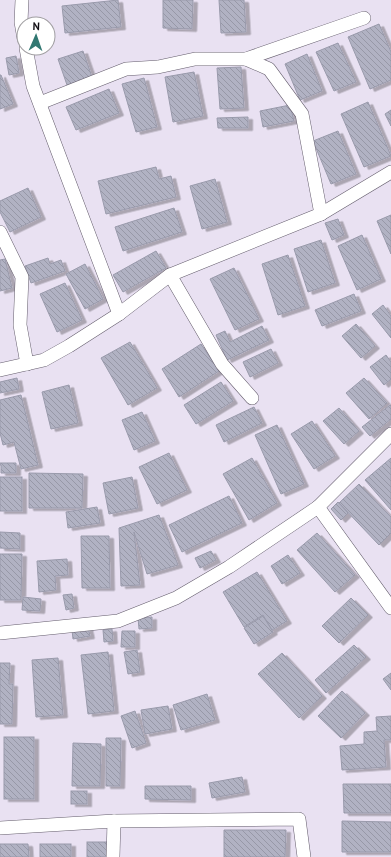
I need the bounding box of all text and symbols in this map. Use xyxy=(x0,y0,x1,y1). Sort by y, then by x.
north arrow xyxy=(16,16,56,56)
text: N xyxy=(32,19,40,33)

